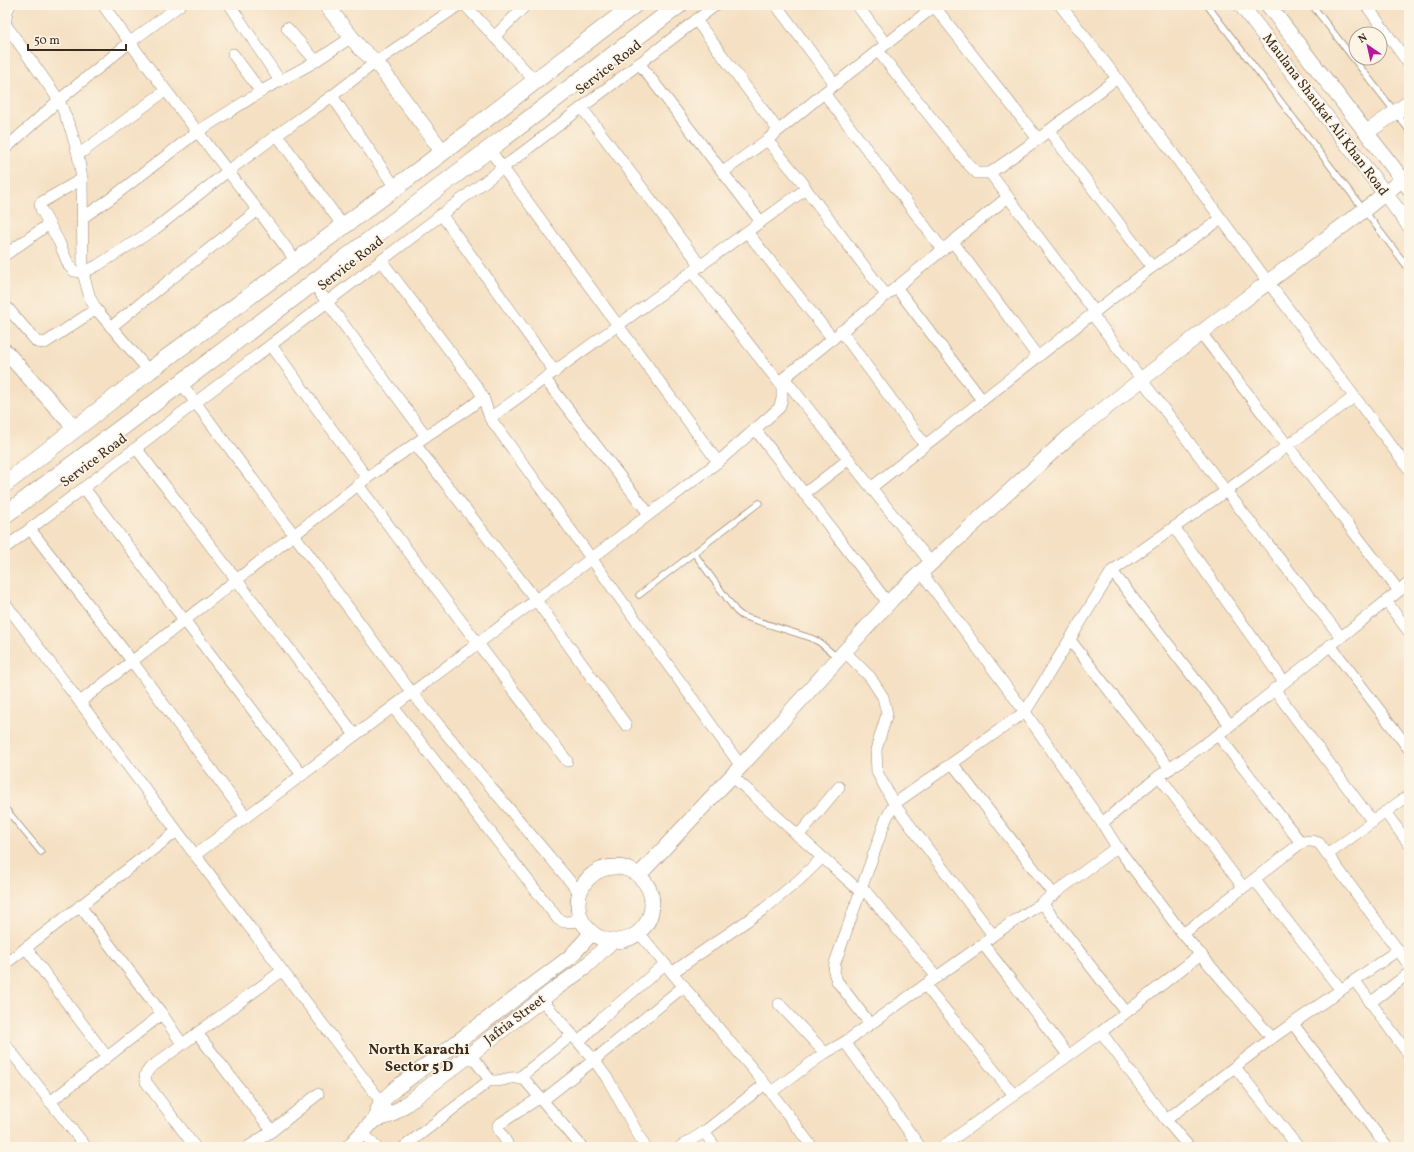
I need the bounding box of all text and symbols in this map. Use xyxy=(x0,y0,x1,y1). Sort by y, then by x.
scale bar xyxy=(28,26,126,52)
north arrow xyxy=(1348,26,1388,66)
street label: Maulana Shaukat Ali Khan Road xyxy=(1258,30,1392,200)
text: N xyxy=(1356,30,1371,47)
text: 50 m xyxy=(34,33,60,49)
street label: Service Road xyxy=(572,36,646,100)
street label: Service Road xyxy=(314,232,388,296)
street label: Service Road xyxy=(57,430,131,492)
street label: Jafria Street xyxy=(480,990,550,1050)
district label: North Karachi Sector 5 D xyxy=(368,1040,470,1078)

